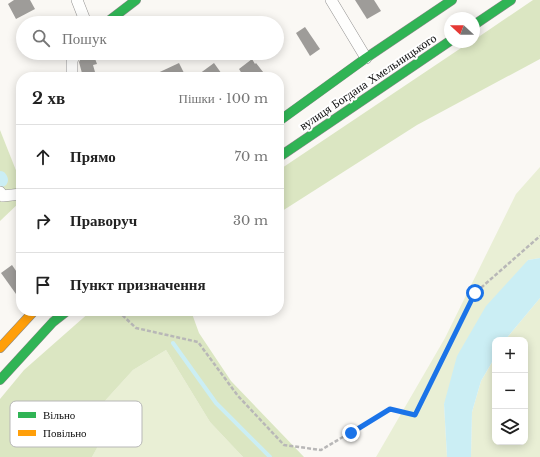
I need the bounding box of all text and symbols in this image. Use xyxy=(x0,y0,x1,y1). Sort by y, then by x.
north arrow xyxy=(444,12,480,48)
search box xyxy=(16,16,284,60)
icon: search xyxy=(30,27,52,49)
text: Пошук xyxy=(62,29,107,48)
street label: вулиця Богдана Хмельницького xyxy=(296,30,439,133)
text: 2 хв xyxy=(32,88,65,109)
text: Пішки · 100 m xyxy=(179,90,268,107)
icon: ahead xyxy=(32,146,54,168)
text: Прямо xyxy=(70,147,116,166)
text: 70 m xyxy=(235,148,268,165)
icon: right xyxy=(32,210,54,232)
text: Праворуч xyxy=(70,211,137,230)
text: 30 m xyxy=(233,212,268,229)
icon: arrive xyxy=(32,274,54,296)
text: Пункт призначення xyxy=(70,275,206,294)
route start xyxy=(466,284,484,302)
map controls xyxy=(492,337,528,445)
button: + xyxy=(492,337,528,373)
button: − xyxy=(492,373,528,409)
legend xyxy=(10,401,142,447)
text: Вільно xyxy=(43,408,76,422)
button: layers xyxy=(492,409,528,445)
route end xyxy=(342,424,360,442)
text: Повільно xyxy=(43,426,87,440)

